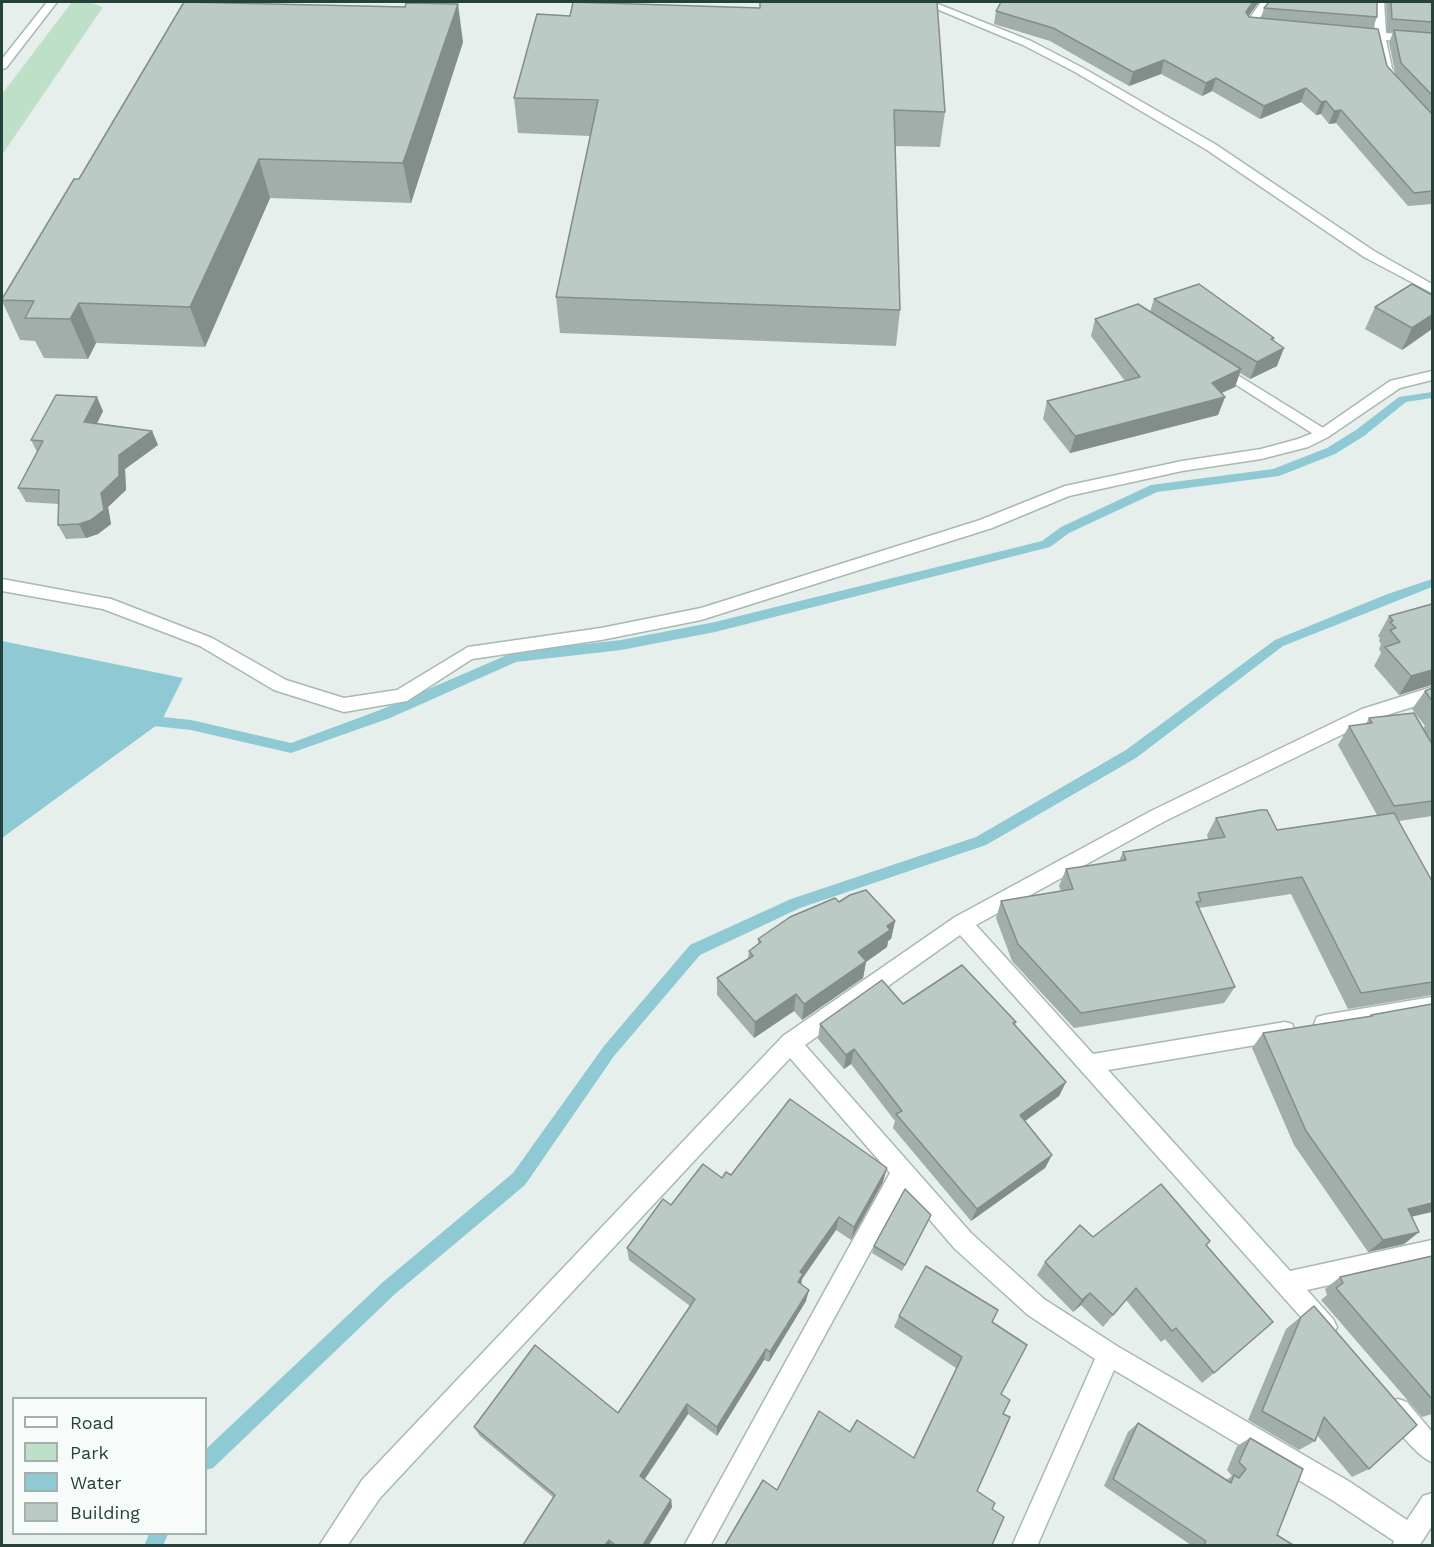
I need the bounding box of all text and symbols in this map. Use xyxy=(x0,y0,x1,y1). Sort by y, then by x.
legend xyxy=(12,1397,207,1535)
text: Road xyxy=(70,1412,114,1433)
text: Park xyxy=(70,1442,109,1463)
text: Water xyxy=(70,1472,122,1493)
text: Building xyxy=(70,1502,140,1523)

